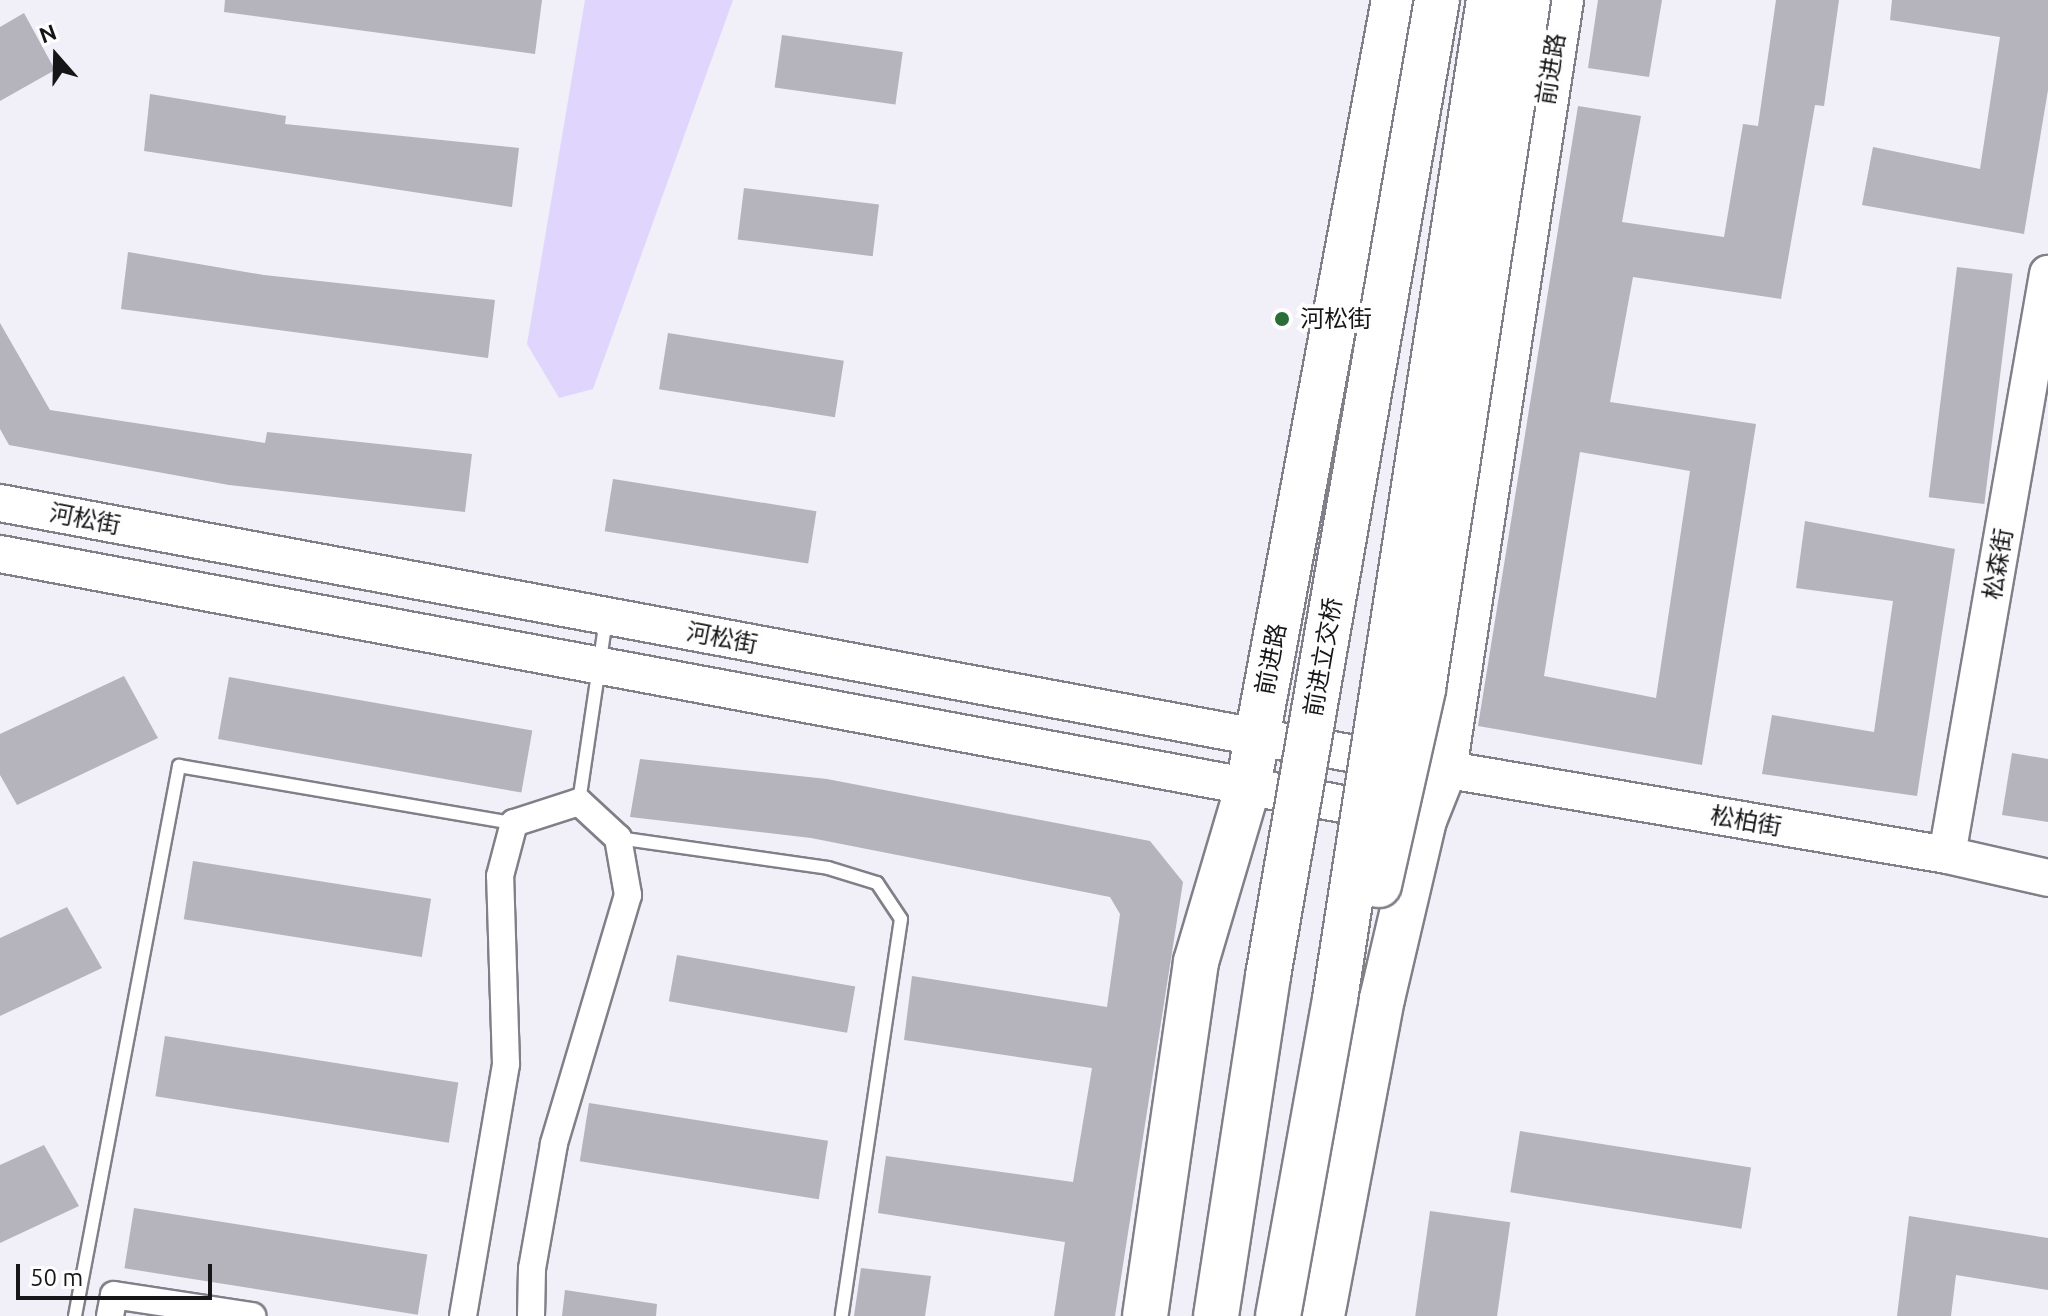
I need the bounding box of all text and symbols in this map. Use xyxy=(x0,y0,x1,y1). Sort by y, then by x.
north arrow xyxy=(16,16,96,96)
text: N xyxy=(36,18,60,48)
street label: 前进路 xyxy=(1531,31,1571,107)
place label: 河松街 xyxy=(1300,305,1372,333)
marker: 河松街 xyxy=(1271,308,1293,330)
street label: 河松街 xyxy=(47,498,123,540)
street label: 松森街 xyxy=(1978,526,2018,602)
street label: 前进立交桥 xyxy=(1298,595,1348,719)
street label: 河松街 xyxy=(684,617,760,659)
street label: 前进路 xyxy=(1250,621,1292,697)
street label: 松柏街 xyxy=(1708,801,1784,841)
scale bar xyxy=(20,1248,216,1298)
text: 50 m xyxy=(30,1264,83,1291)

